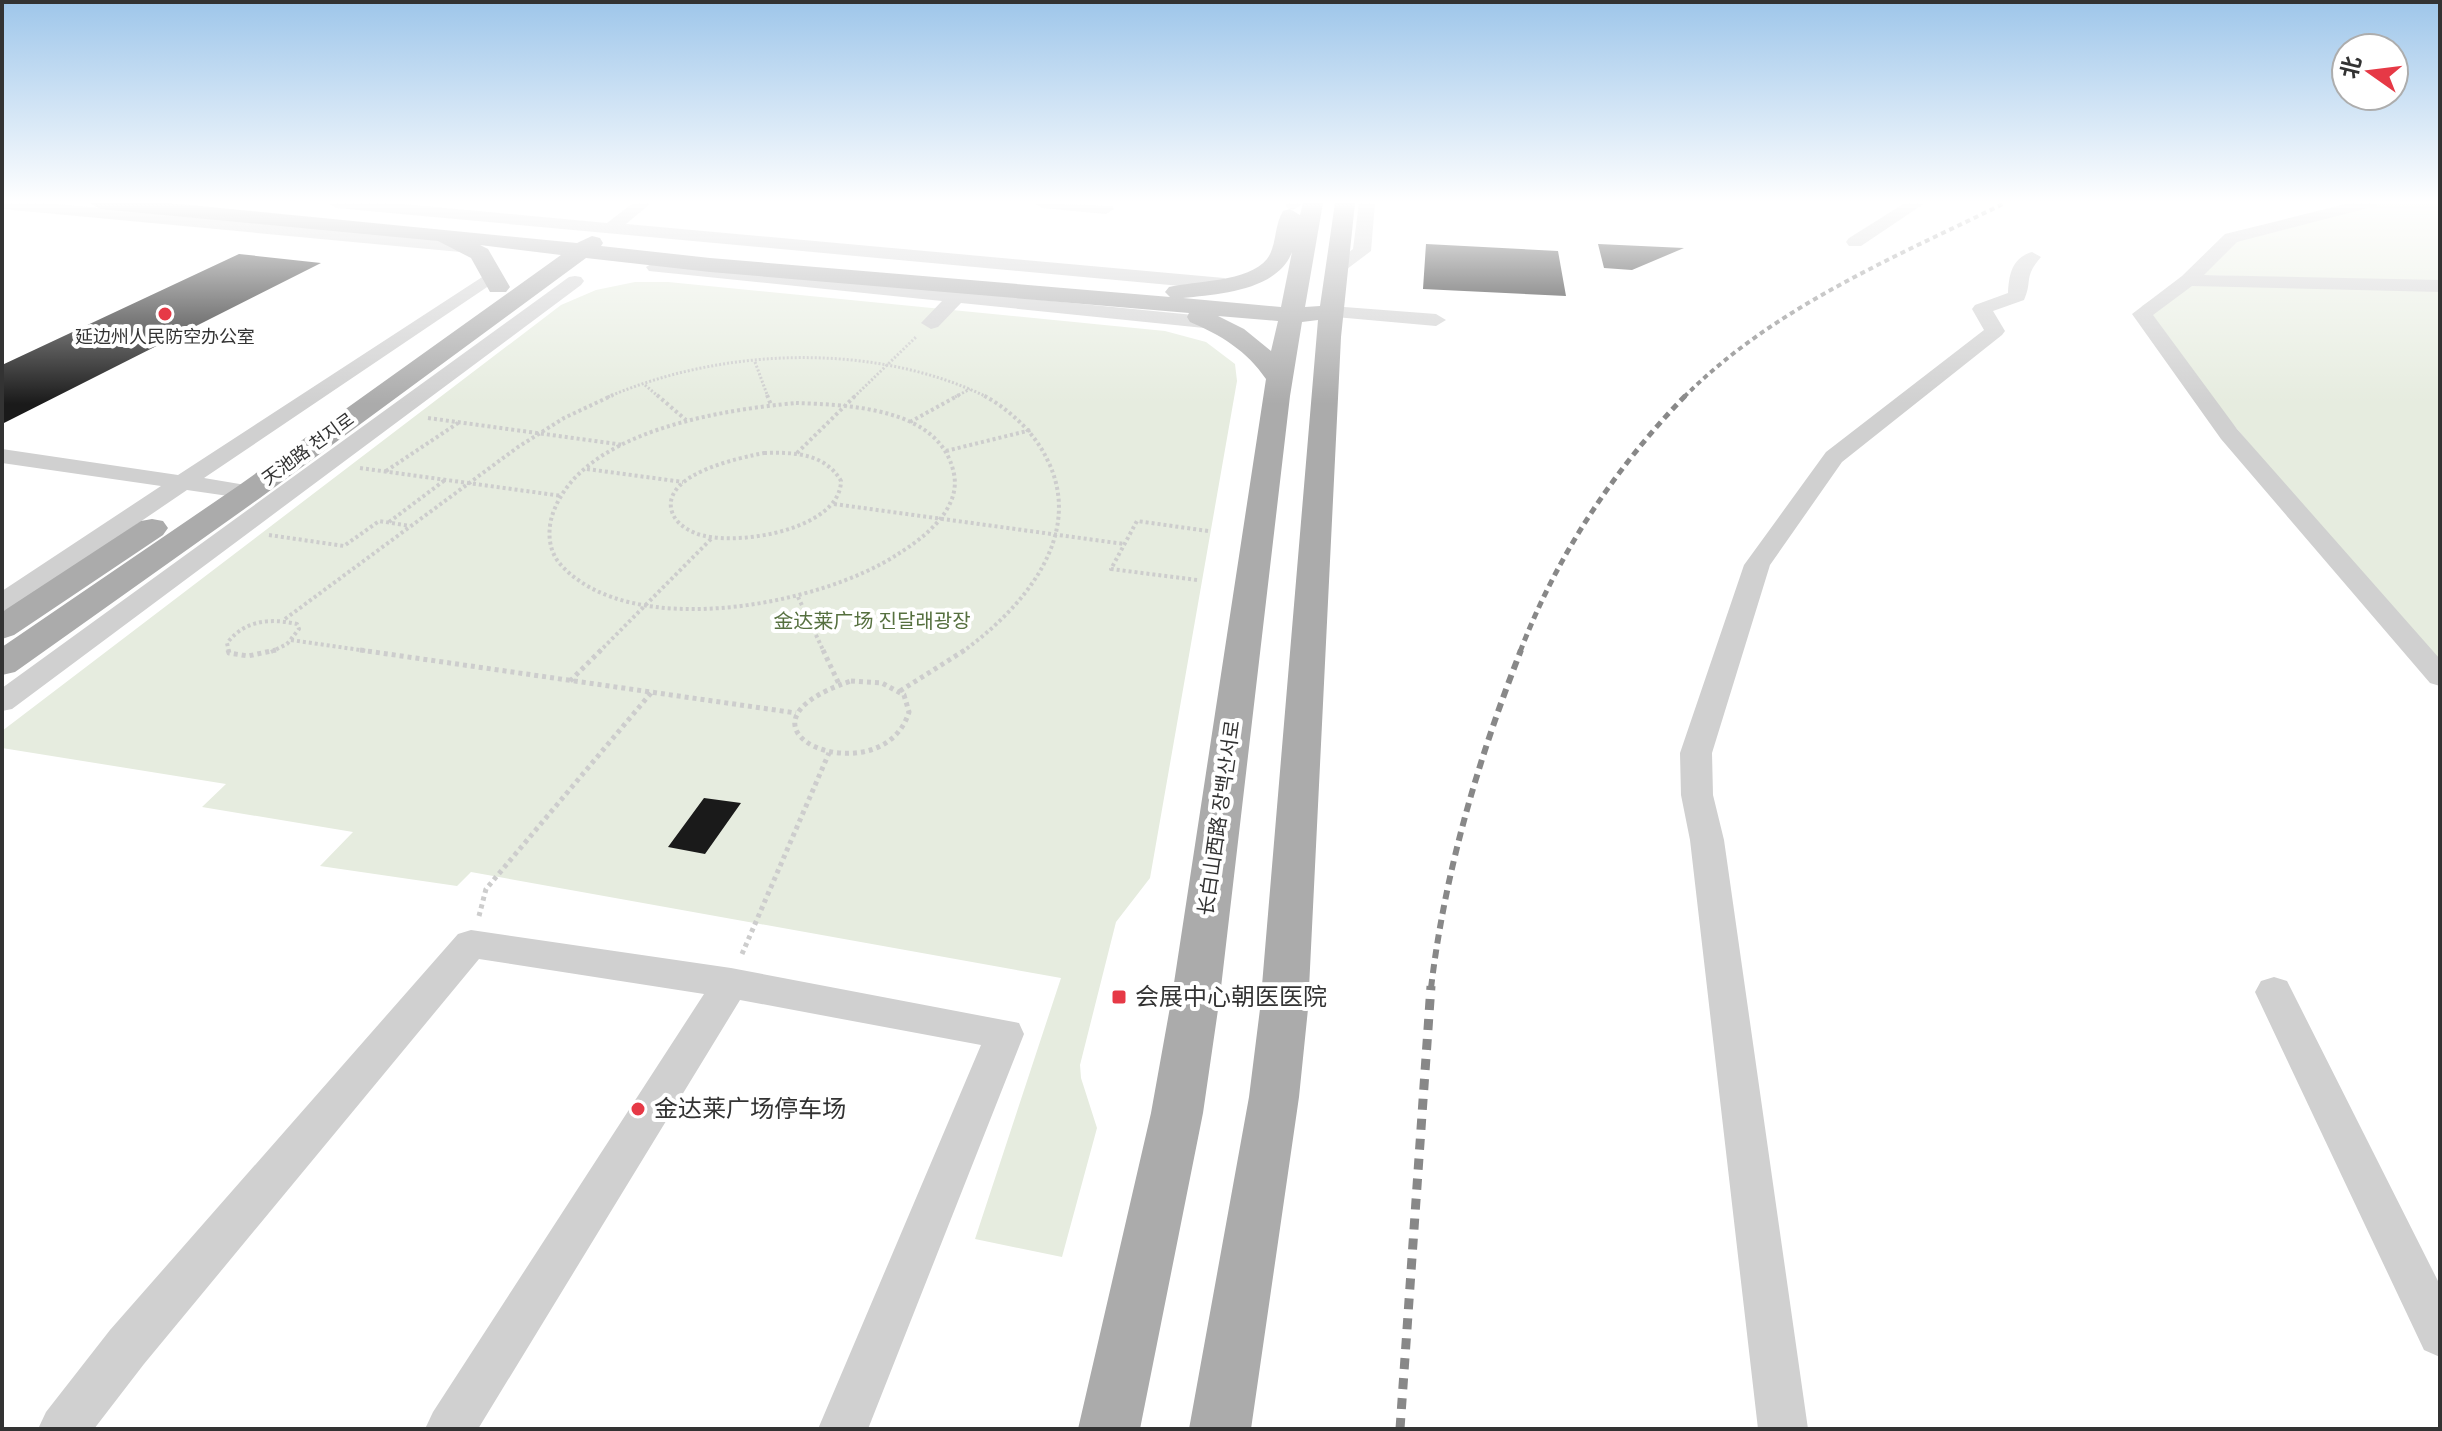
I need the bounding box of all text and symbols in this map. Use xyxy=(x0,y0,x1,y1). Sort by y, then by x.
north arrow xyxy=(2330,32,2410,112)
text: 北 xyxy=(2336,54,2367,81)
marker: 延边州人民防空办公室 xyxy=(156,305,174,323)
place label: 延边州人民防空办公室 xyxy=(75,326,255,348)
street label: 天池路 천지로 xyxy=(258,408,358,490)
park label: 金达莱广场 진달래광장 xyxy=(773,610,971,634)
street label: 长白山西路 장백산서로 xyxy=(1194,719,1246,917)
place label: 会展中心朝医医院 xyxy=(1135,983,1327,1012)
marker: 会展中心朝医医院 xyxy=(1110,988,1128,1006)
place label: 金达莱广场停车场 xyxy=(654,1095,846,1124)
marker: 金达莱广场停车场 xyxy=(629,1100,647,1118)

